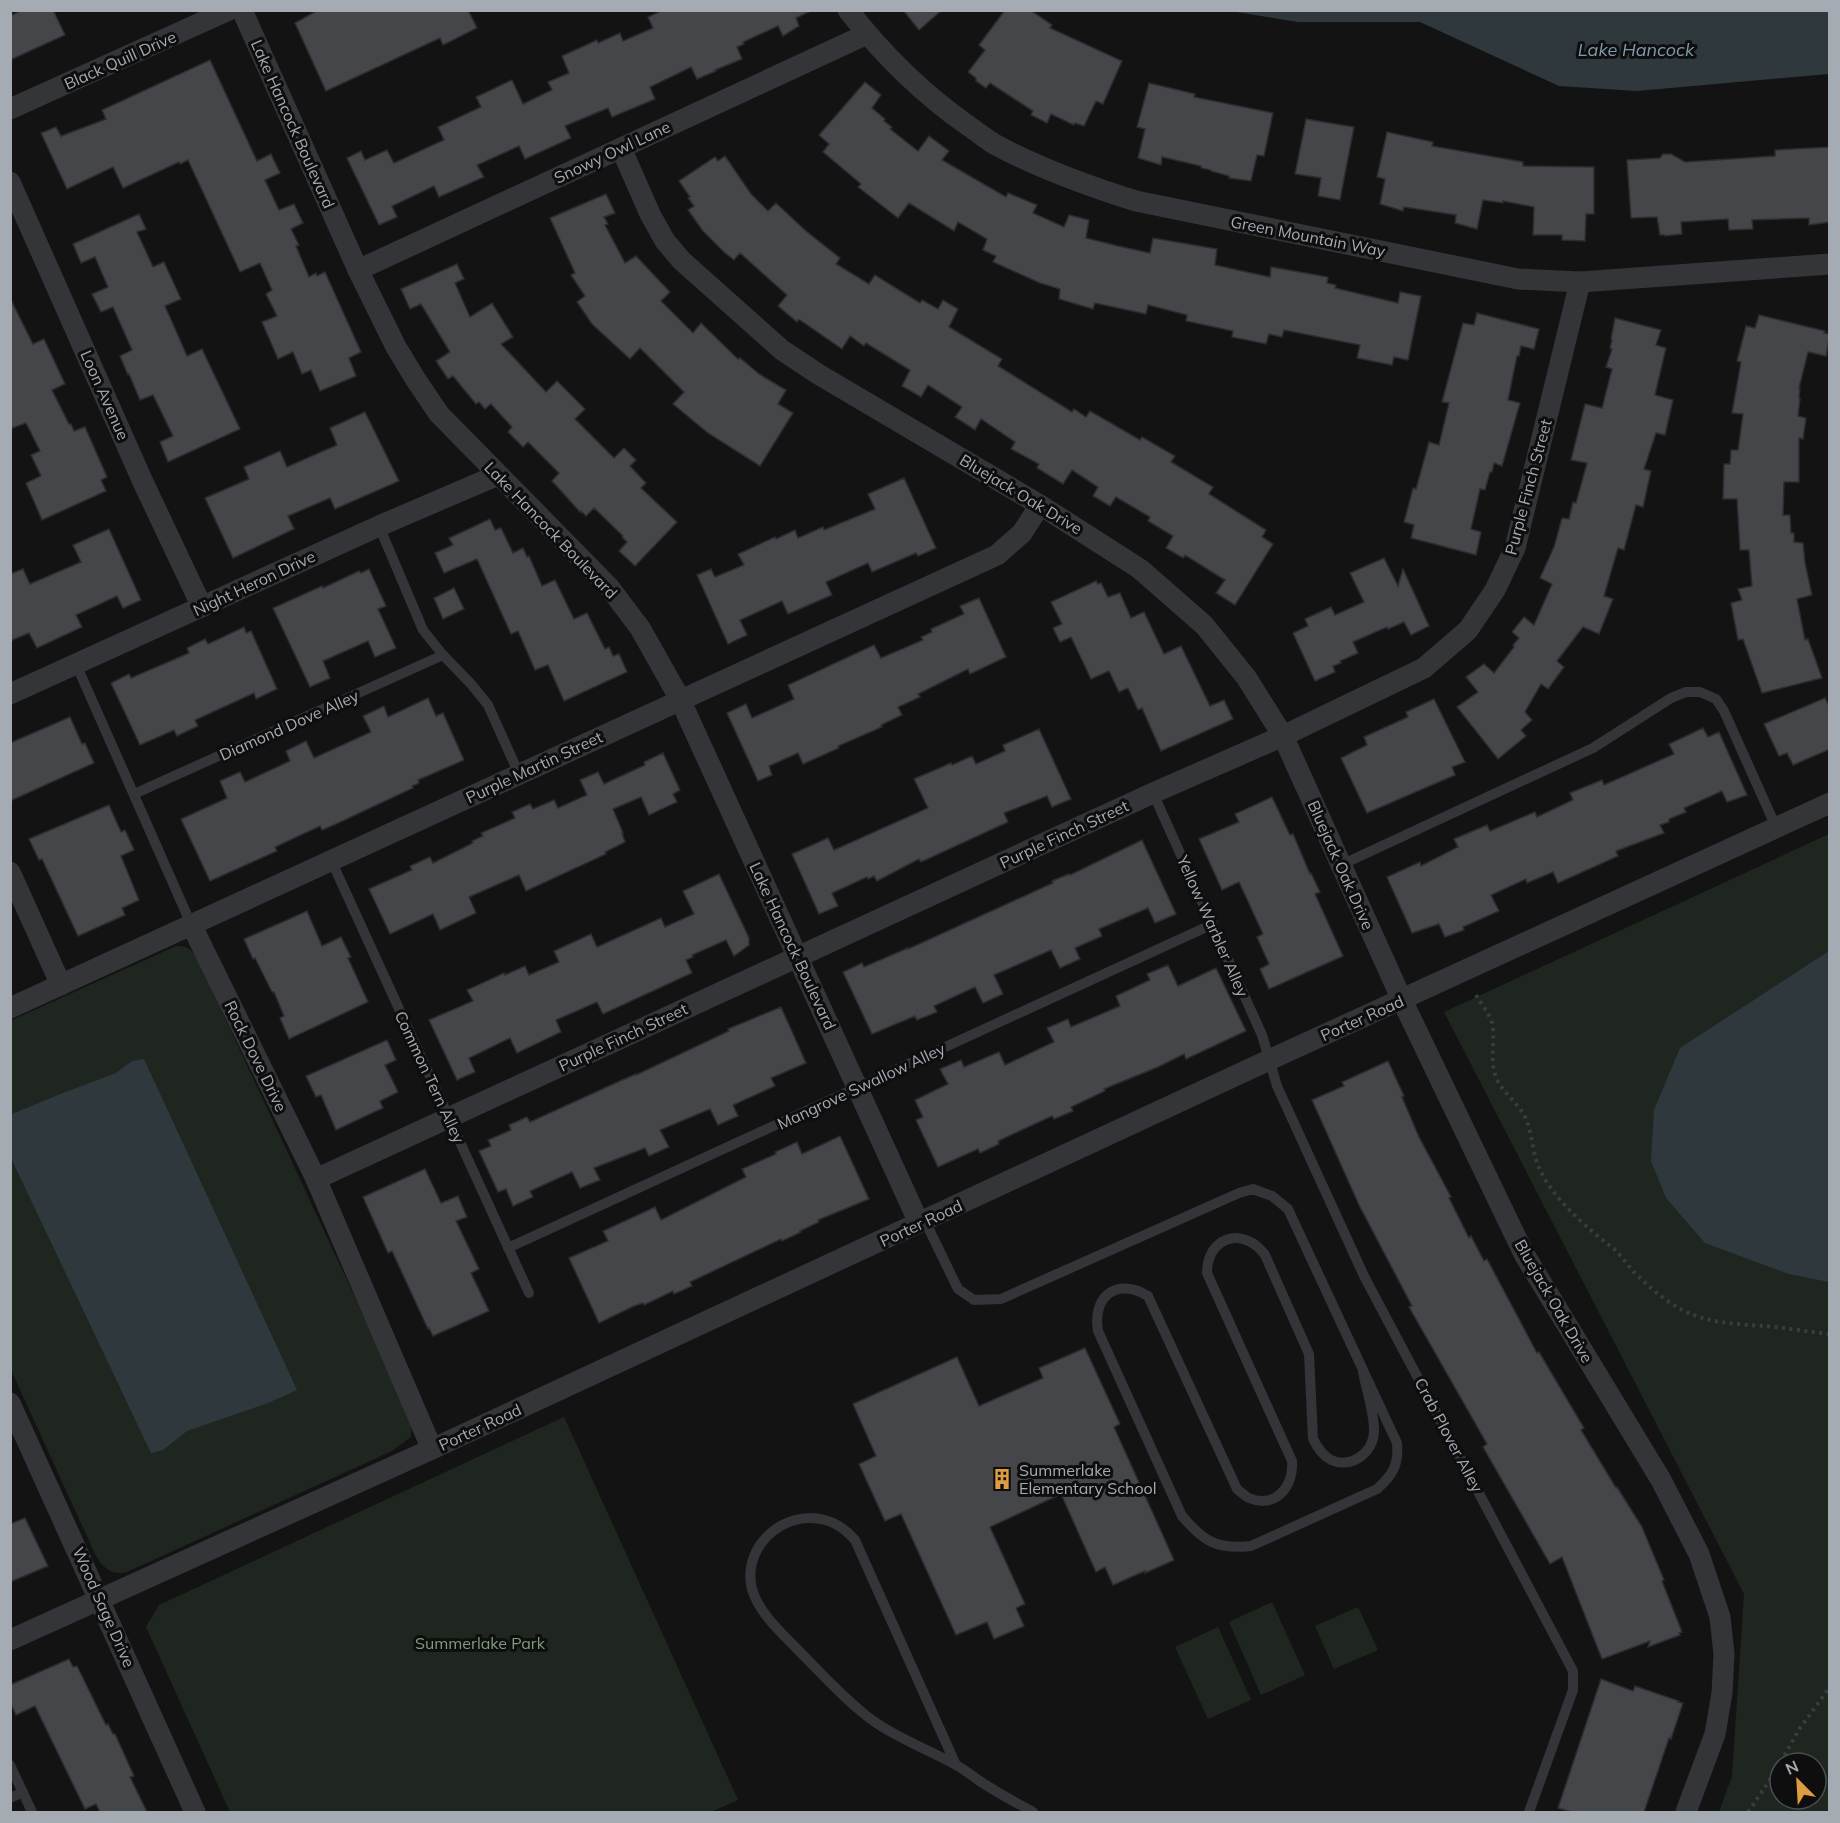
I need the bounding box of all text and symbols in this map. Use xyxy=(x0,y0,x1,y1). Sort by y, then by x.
street label: Black Quill Drive xyxy=(61,26,179,94)
street label: Lake Hancock Boulevard xyxy=(247,37,339,211)
water label: Lake Hancock xyxy=(1578,38,1695,61)
street label: Snowy Owl Lane xyxy=(551,116,673,188)
street label: Green Mountain Way xyxy=(1229,211,1388,261)
street label: Loon Avenue xyxy=(76,347,134,443)
street label: Purple Finch Street xyxy=(1500,417,1556,557)
street label: Bluejack Oak Drive xyxy=(956,450,1086,538)
street label: Lake Hancock Boulevard xyxy=(480,457,622,603)
street label: Night Heron Drive xyxy=(190,546,318,620)
street label: Diamond Dove Alley xyxy=(216,685,362,765)
street label: Purple Martin Street xyxy=(463,726,606,807)
street label: Purple Finch Street xyxy=(997,795,1132,873)
street label: Bluejack Oak Drive xyxy=(1304,797,1378,933)
street label: Yellow Warbler Alley xyxy=(1172,851,1253,1000)
street label: Lake Hancock Boulevard xyxy=(745,859,841,1033)
street label: Porter Road xyxy=(1317,991,1407,1045)
street label: Rock Dove Drive xyxy=(220,997,292,1115)
street label: Purple Finch Street xyxy=(556,998,691,1076)
street label: Common Tern Alley xyxy=(391,1008,470,1147)
street label: Mangrove Swallow Alley xyxy=(774,1038,948,1134)
street label: Porter Road xyxy=(877,1195,965,1251)
street label: Bluejack Oak Drive xyxy=(1510,1236,1598,1366)
street label: Crab Plover Alley xyxy=(1410,1374,1488,1496)
street label: Porter Road xyxy=(436,1399,524,1455)
place label: Summerlake Elementary School xyxy=(1019,1460,1157,1498)
building icon: Summerlake Elementary School xyxy=(990,1467,1014,1491)
street label: Wood Sage Drive xyxy=(68,1544,140,1670)
park label: Summerlake Park xyxy=(415,1633,546,1653)
north arrow xyxy=(1768,1751,1828,1811)
text: N xyxy=(1782,1756,1801,1779)

